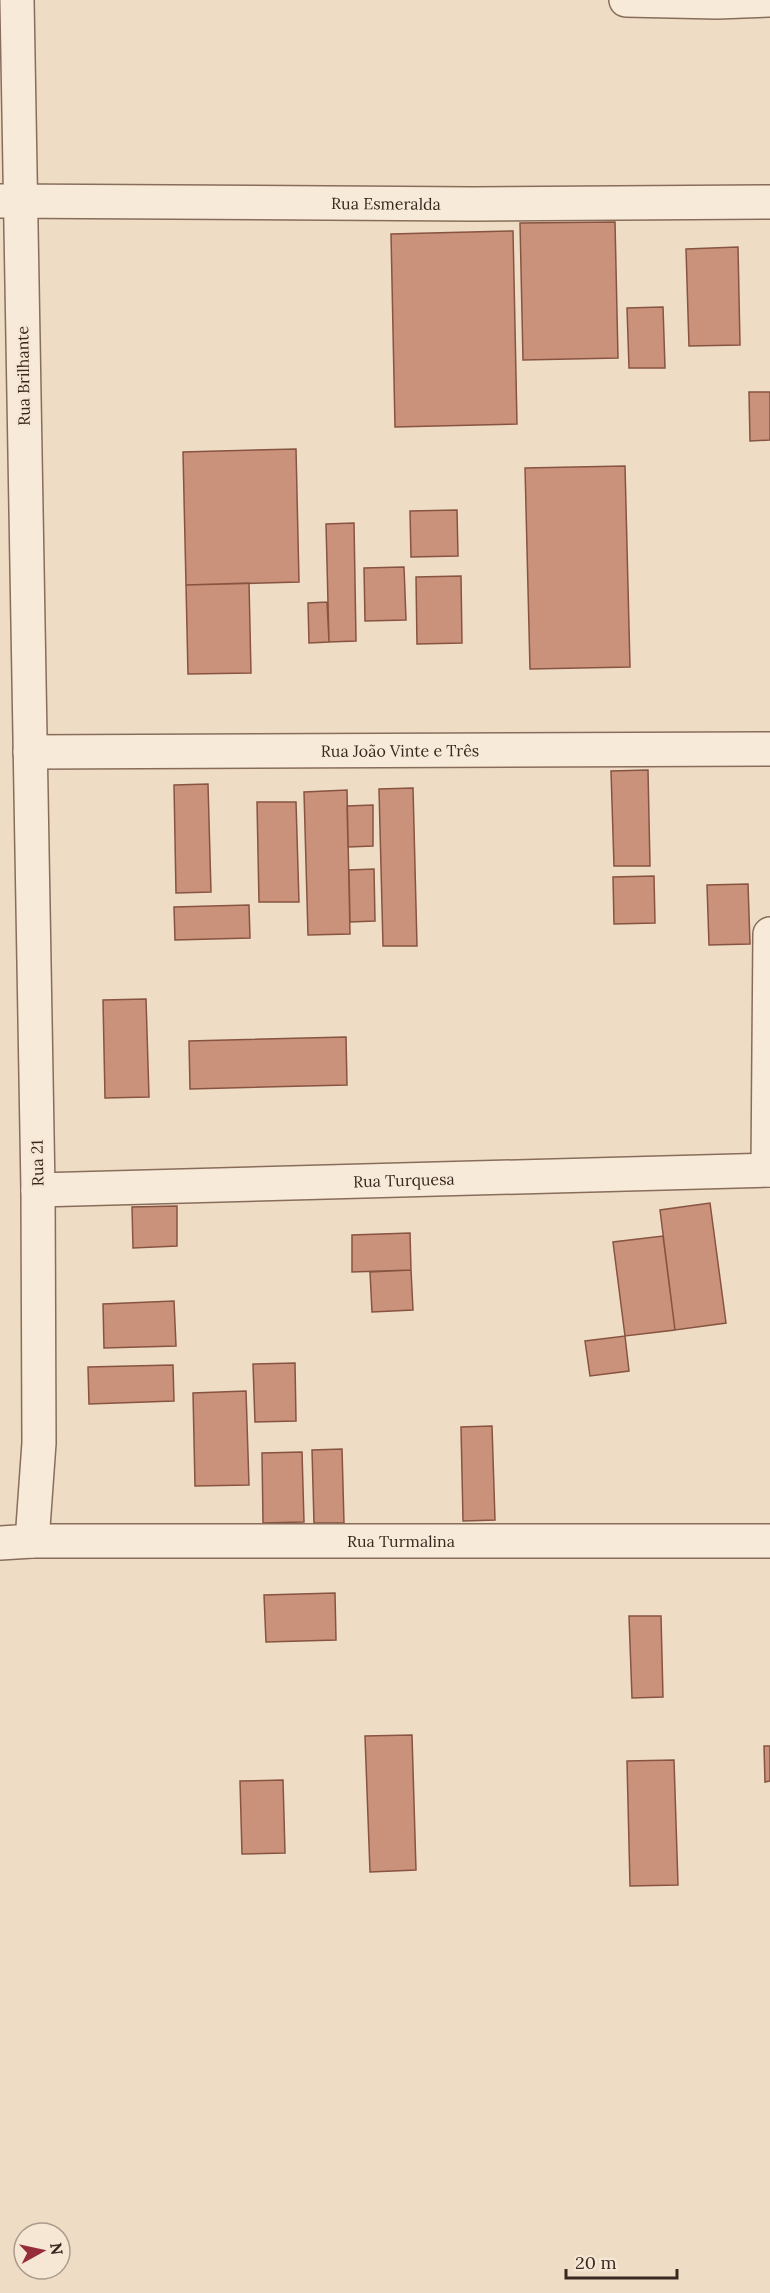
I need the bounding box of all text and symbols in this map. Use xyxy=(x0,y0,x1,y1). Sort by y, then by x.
street label: Rua Esmeralda xyxy=(331,193,441,214)
street label: Rua Brilhante xyxy=(12,326,34,426)
street label: Rua João Vinte e Três xyxy=(321,740,479,761)
street label: Rua 21 xyxy=(27,1139,47,1186)
street label: Rua Turquesa xyxy=(353,1169,455,1191)
street label: Rua Turmalina xyxy=(347,1531,455,1551)
north arrow xyxy=(12,2221,72,2281)
text: N xyxy=(46,2241,68,2256)
scale bar xyxy=(566,2242,677,2280)
text: 20 m xyxy=(575,2251,617,2274)

